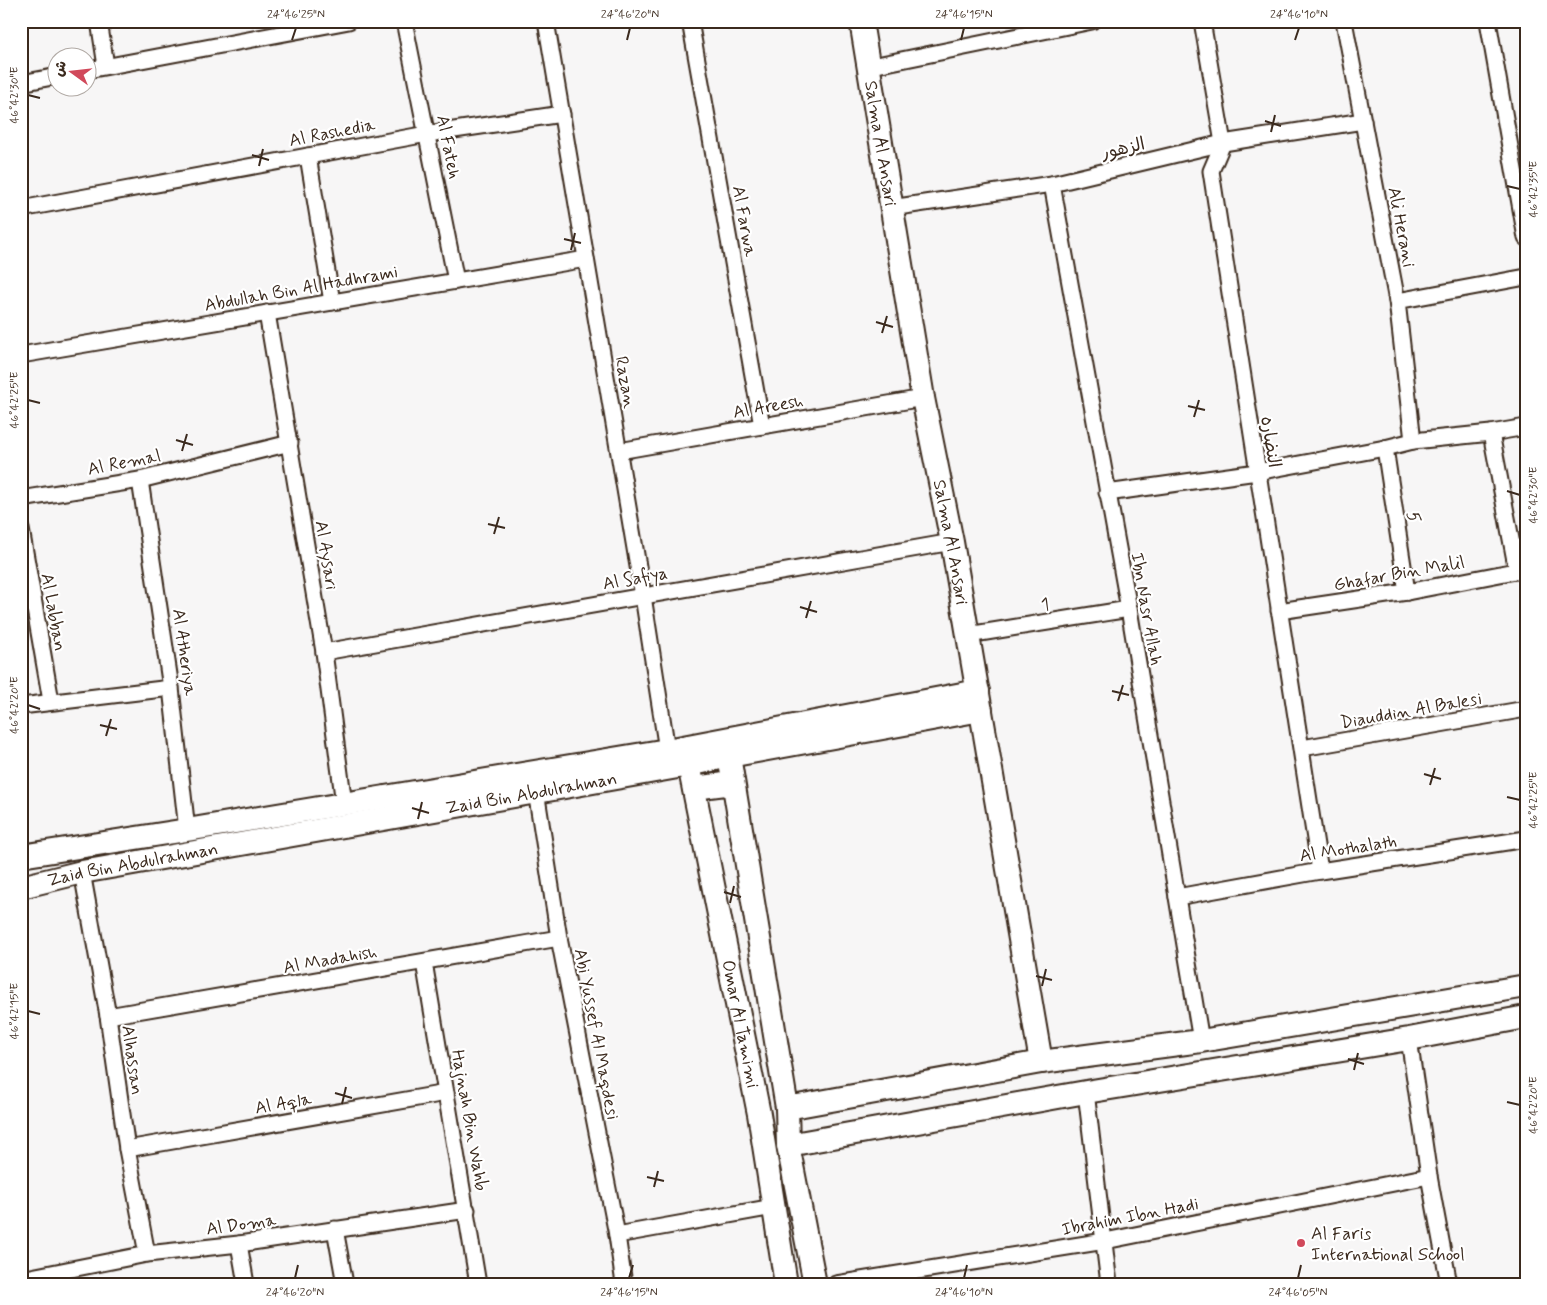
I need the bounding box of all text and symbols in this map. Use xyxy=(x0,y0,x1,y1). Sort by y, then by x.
text: 24°46'25"N xyxy=(267,7,325,23)
text: 24°46'20"N xyxy=(601,7,659,23)
text: 24°46'15"N xyxy=(935,7,993,23)
text: 24°46'10"N xyxy=(1270,7,1328,23)
north arrow xyxy=(48,48,98,98)
text: ش xyxy=(50,59,71,79)
text: 46°42'30"E xyxy=(7,66,23,124)
street label: Salma Al Ansari xyxy=(858,79,902,208)
street label: Al Rashedia xyxy=(287,113,377,153)
street label: Al Fateh xyxy=(430,113,466,181)
street label: الزهور xyxy=(1098,132,1147,166)
text: 46°42'35"E xyxy=(1526,161,1542,217)
street label: Al Farwa xyxy=(726,184,762,259)
street label: Ali Herani xyxy=(1381,185,1421,269)
street label: Abdullah Bin Al Hadhrami xyxy=(203,260,400,318)
street label: Razan xyxy=(609,354,641,410)
text: 46°42'25"E xyxy=(7,371,23,429)
street label: Al Areesh xyxy=(731,389,805,425)
street label: النضاره xyxy=(1254,415,1286,470)
street label: Al Remal xyxy=(86,444,163,482)
text: 46°42'30"E xyxy=(1526,466,1542,524)
street label: Salma Al Ansari xyxy=(927,478,974,607)
street label: 5 xyxy=(1400,510,1426,525)
street label: Al Aysari xyxy=(309,519,343,592)
street label: Ibn Nasr Allah xyxy=(1124,551,1168,668)
street label: Ghafar Bin Malil xyxy=(1332,551,1467,597)
street label: Al Safiya xyxy=(601,561,670,597)
street label: Al Labban xyxy=(34,571,72,653)
street label: 1 xyxy=(1039,593,1051,617)
street label: Al Atheriya xyxy=(166,607,202,697)
text: 46°42'20"E xyxy=(7,676,23,734)
street label: Diauddin Al Balesi xyxy=(1339,687,1484,735)
street label: Zaid Bin Abdulrahman xyxy=(444,767,619,821)
text: 46°42'25"E xyxy=(1526,771,1542,829)
street label: Al Mothalath xyxy=(1298,829,1398,869)
street label: Zaid Bin Abdulrahman xyxy=(45,837,220,893)
street label: Al Madahish xyxy=(281,940,379,980)
street label: Abi Yussef Al Maqdesi xyxy=(568,946,624,1122)
street label: Omar Al Tamimi xyxy=(715,958,764,1090)
text: 46°42'15"E xyxy=(7,983,23,1039)
street label: Alhassan xyxy=(115,1024,149,1097)
street label: Hajnah Bin Wahb xyxy=(445,1048,493,1193)
text: 46°42'20"E xyxy=(1526,1076,1542,1134)
street label: Al Aqla xyxy=(253,1087,314,1121)
street label: Ibrahim Ibn Hadi xyxy=(1060,1192,1201,1242)
street label: Al Doma xyxy=(205,1208,278,1242)
place label: Al Faris International School xyxy=(1311,1222,1465,1267)
marker: Al Faris International School xyxy=(1295,1237,1307,1249)
text: 24°46'20"N xyxy=(266,1285,324,1301)
text: 24°46'15"N xyxy=(600,1285,658,1301)
text: 24°46'10"N xyxy=(935,1285,993,1301)
text: 24°46'05"N xyxy=(1269,1285,1327,1301)

